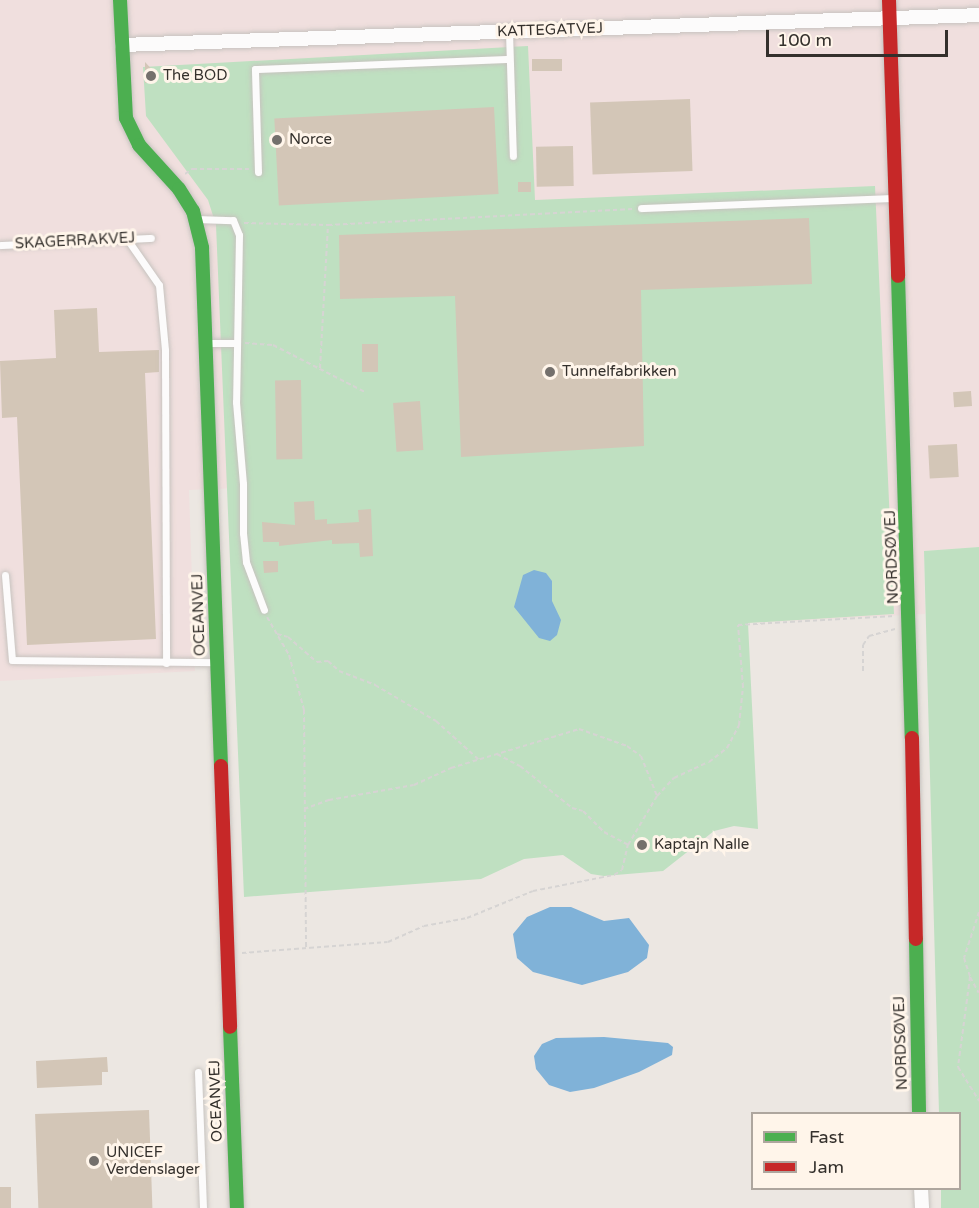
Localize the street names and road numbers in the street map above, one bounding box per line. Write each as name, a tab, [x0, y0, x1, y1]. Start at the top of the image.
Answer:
street label: KATTEGATVEJ	[497, 19, 603, 41]
street label: SKAGERRAKVEJ	[14, 229, 136, 253]
street label: NORDSØVEJ	[881, 510, 903, 604]
street label: OCEANVEJ	[189, 574, 209, 656]
street label: NORDSØVEJ	[890, 996, 912, 1090]
street label: OCEANVEJ	[206, 1060, 226, 1142]

